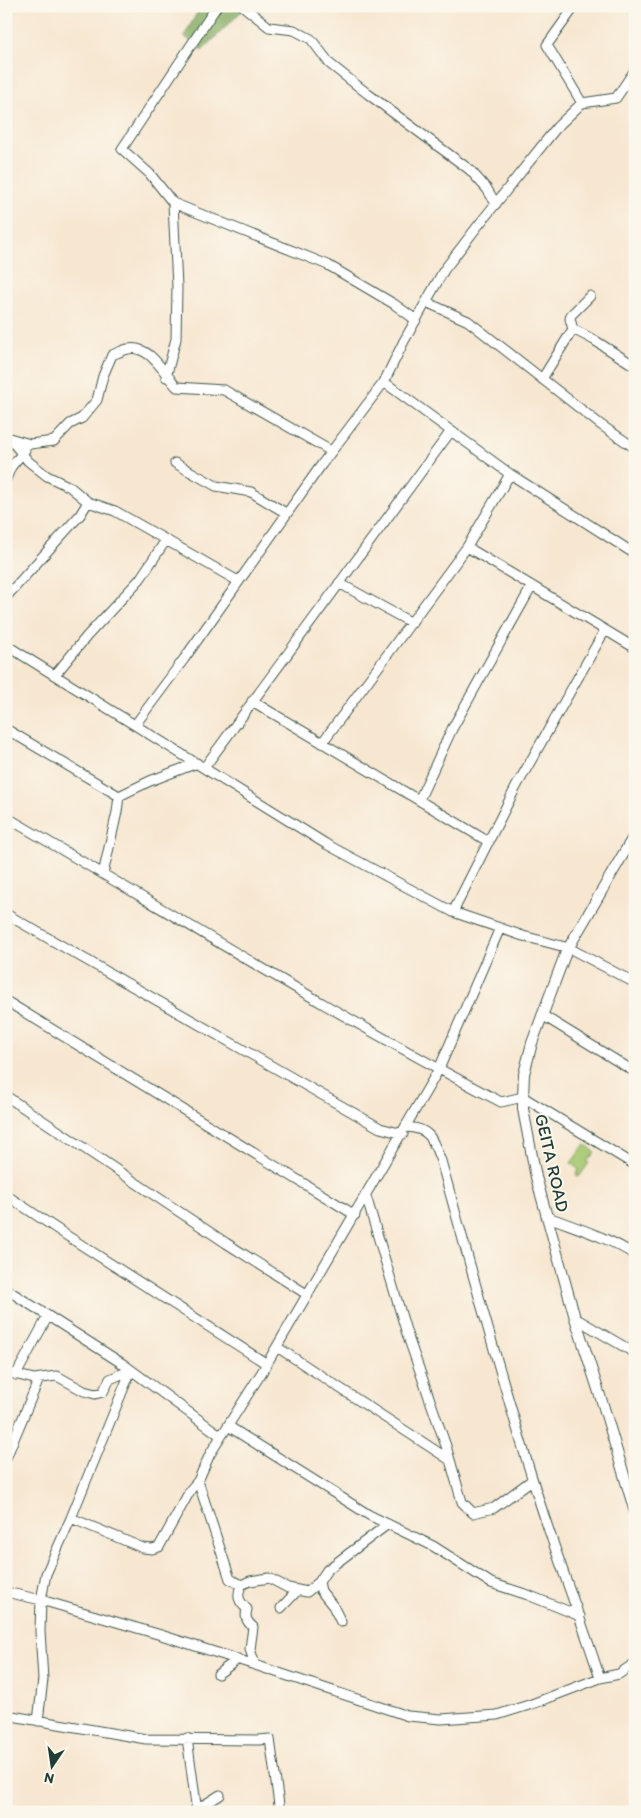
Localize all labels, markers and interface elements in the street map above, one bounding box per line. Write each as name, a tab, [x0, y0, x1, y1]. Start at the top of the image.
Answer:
street label: GEITA ROAD	[530, 1112, 574, 1214]
north arrow	[28, 1740, 78, 1790]
text: N	[43, 1769, 56, 1788]

